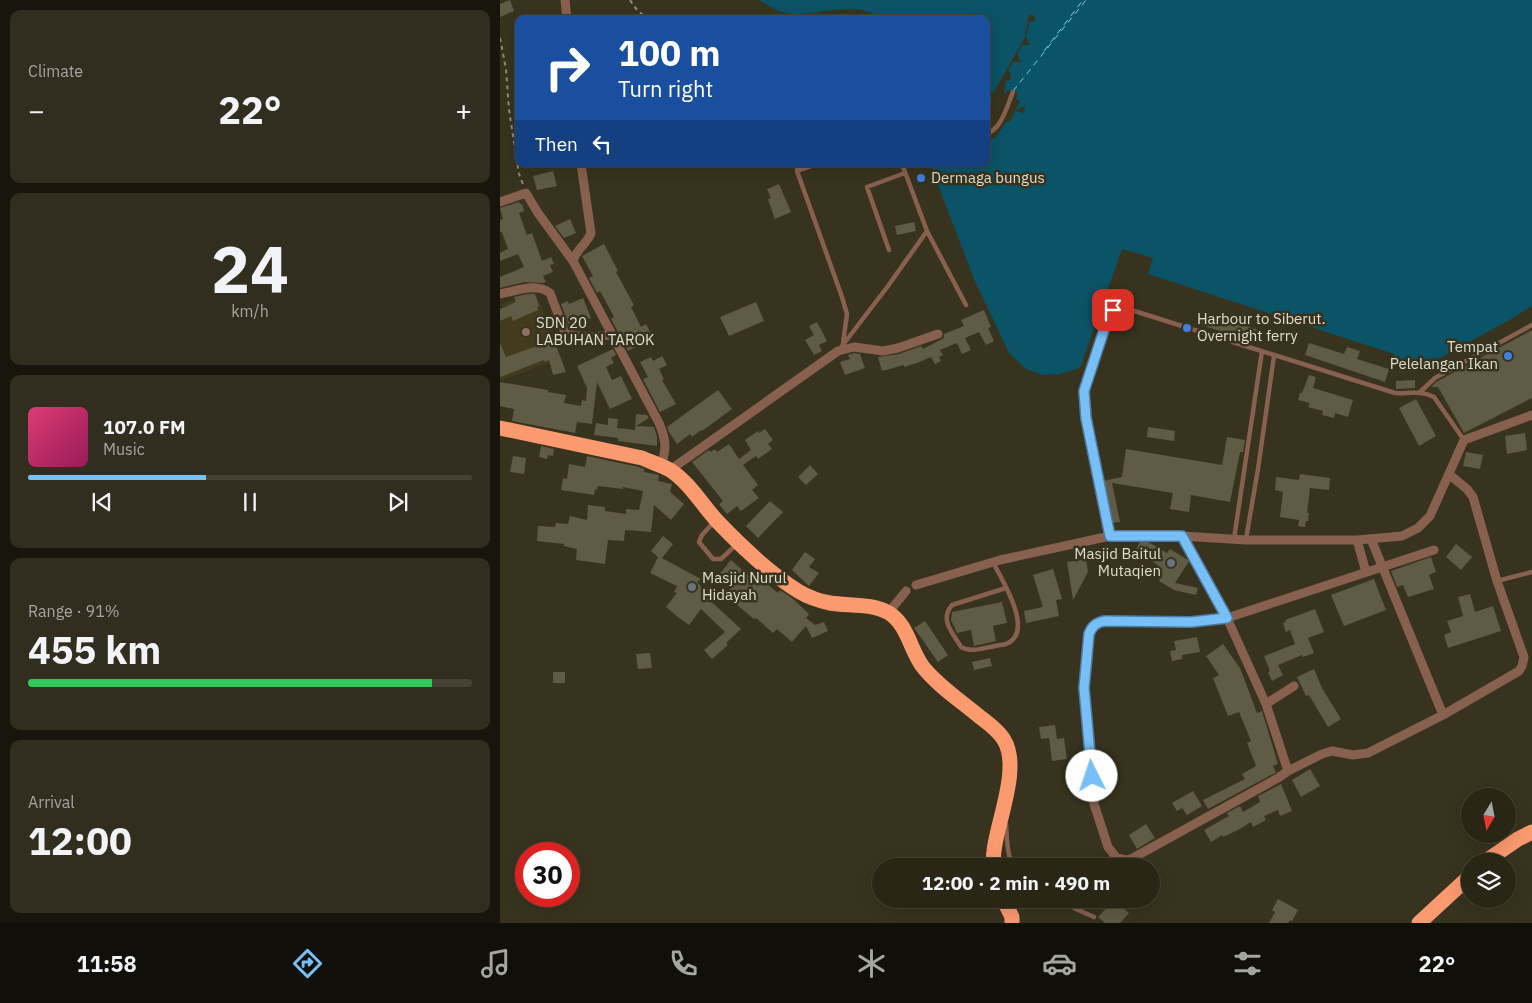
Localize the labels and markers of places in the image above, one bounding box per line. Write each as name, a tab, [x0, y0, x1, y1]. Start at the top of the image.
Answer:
place label: Dermaga bungus	[931, 168, 1045, 187]
marker: Dermaga bungus	[915, 172, 927, 184]
pin	[1092, 289, 1134, 331]
place label: Harbour to Siberut. Overnight ferry	[1197, 309, 1326, 345]
place label: SDN 20 LABUHAN TAROK	[536, 313, 655, 349]
marker: Harbour to Siberut. Overnight ferry	[1181, 322, 1193, 334]
marker: SDN 20 LABUHAN TAROK	[520, 326, 532, 338]
place label: Tempat Pelelangan Ikan	[1390, 337, 1498, 373]
marker: Tempat Pelelangan Ikan	[1502, 350, 1514, 362]
place label: Masjid Baitul Mutaqien	[1074, 544, 1161, 580]
marker: Masjid Baitul Mutaqien	[1165, 557, 1177, 569]
place label: Masjid Nurul Hidayah	[702, 568, 786, 604]
marker: Masjid Nurul Hidayah	[686, 581, 698, 593]

